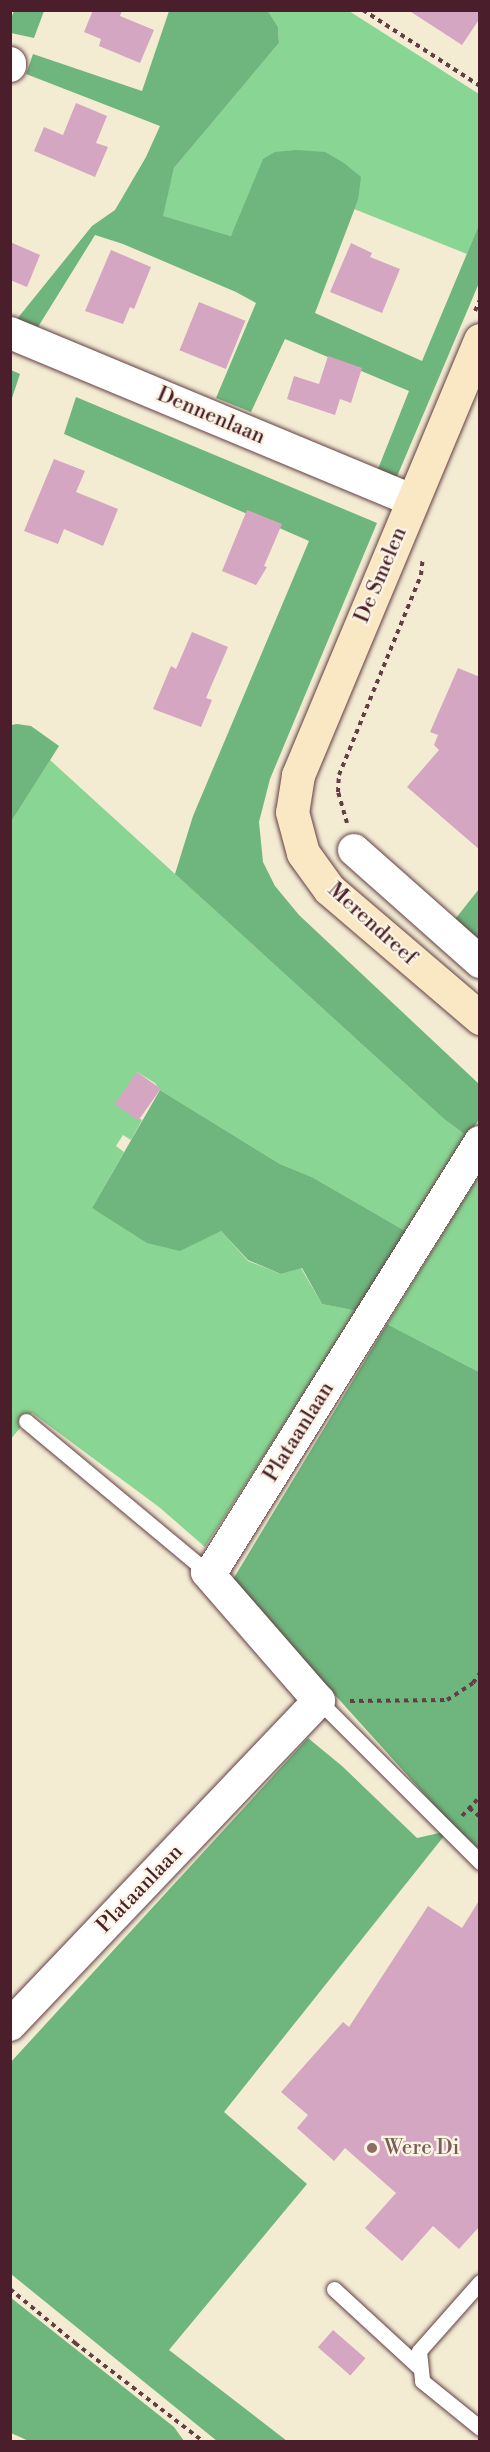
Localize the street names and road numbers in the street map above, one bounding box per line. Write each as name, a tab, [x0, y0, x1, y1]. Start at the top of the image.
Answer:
street label: Dennenlaan	[153, 382, 269, 450]
street label: De Smelen	[350, 523, 412, 627]
street label: Merendreef	[322, 878, 422, 970]
street label: Plataanlaan	[258, 1378, 340, 1486]
street label: Plataanlaan	[92, 1840, 188, 1938]

